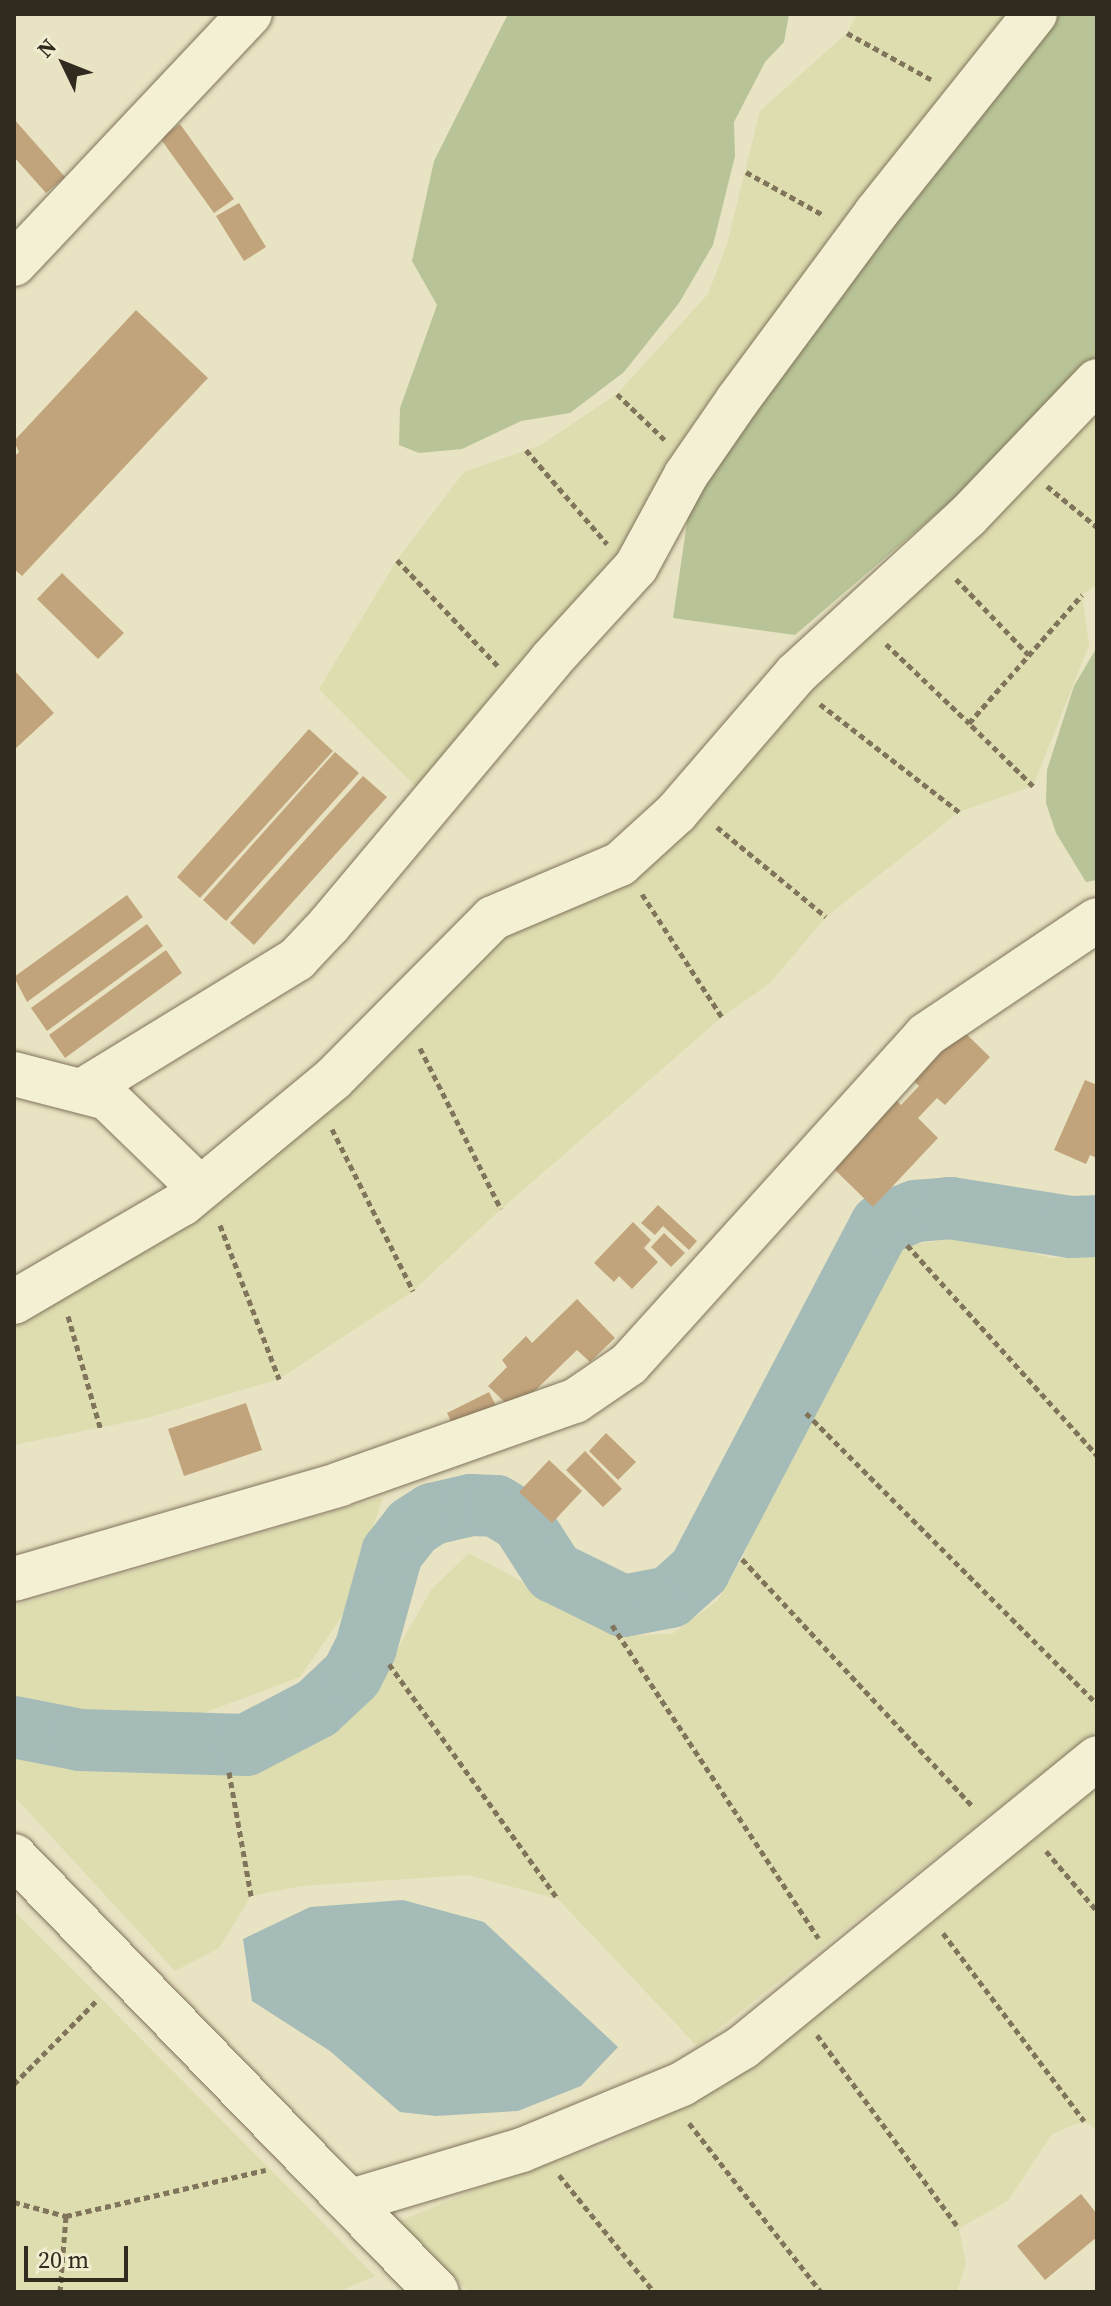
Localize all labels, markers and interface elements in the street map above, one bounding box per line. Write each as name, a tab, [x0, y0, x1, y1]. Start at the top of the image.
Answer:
north arrow	[24, 24, 104, 104]
text: N	[30, 32, 63, 64]
scale bar	[28, 2230, 132, 2280]
text: 20 m	[38, 2243, 89, 2276]

